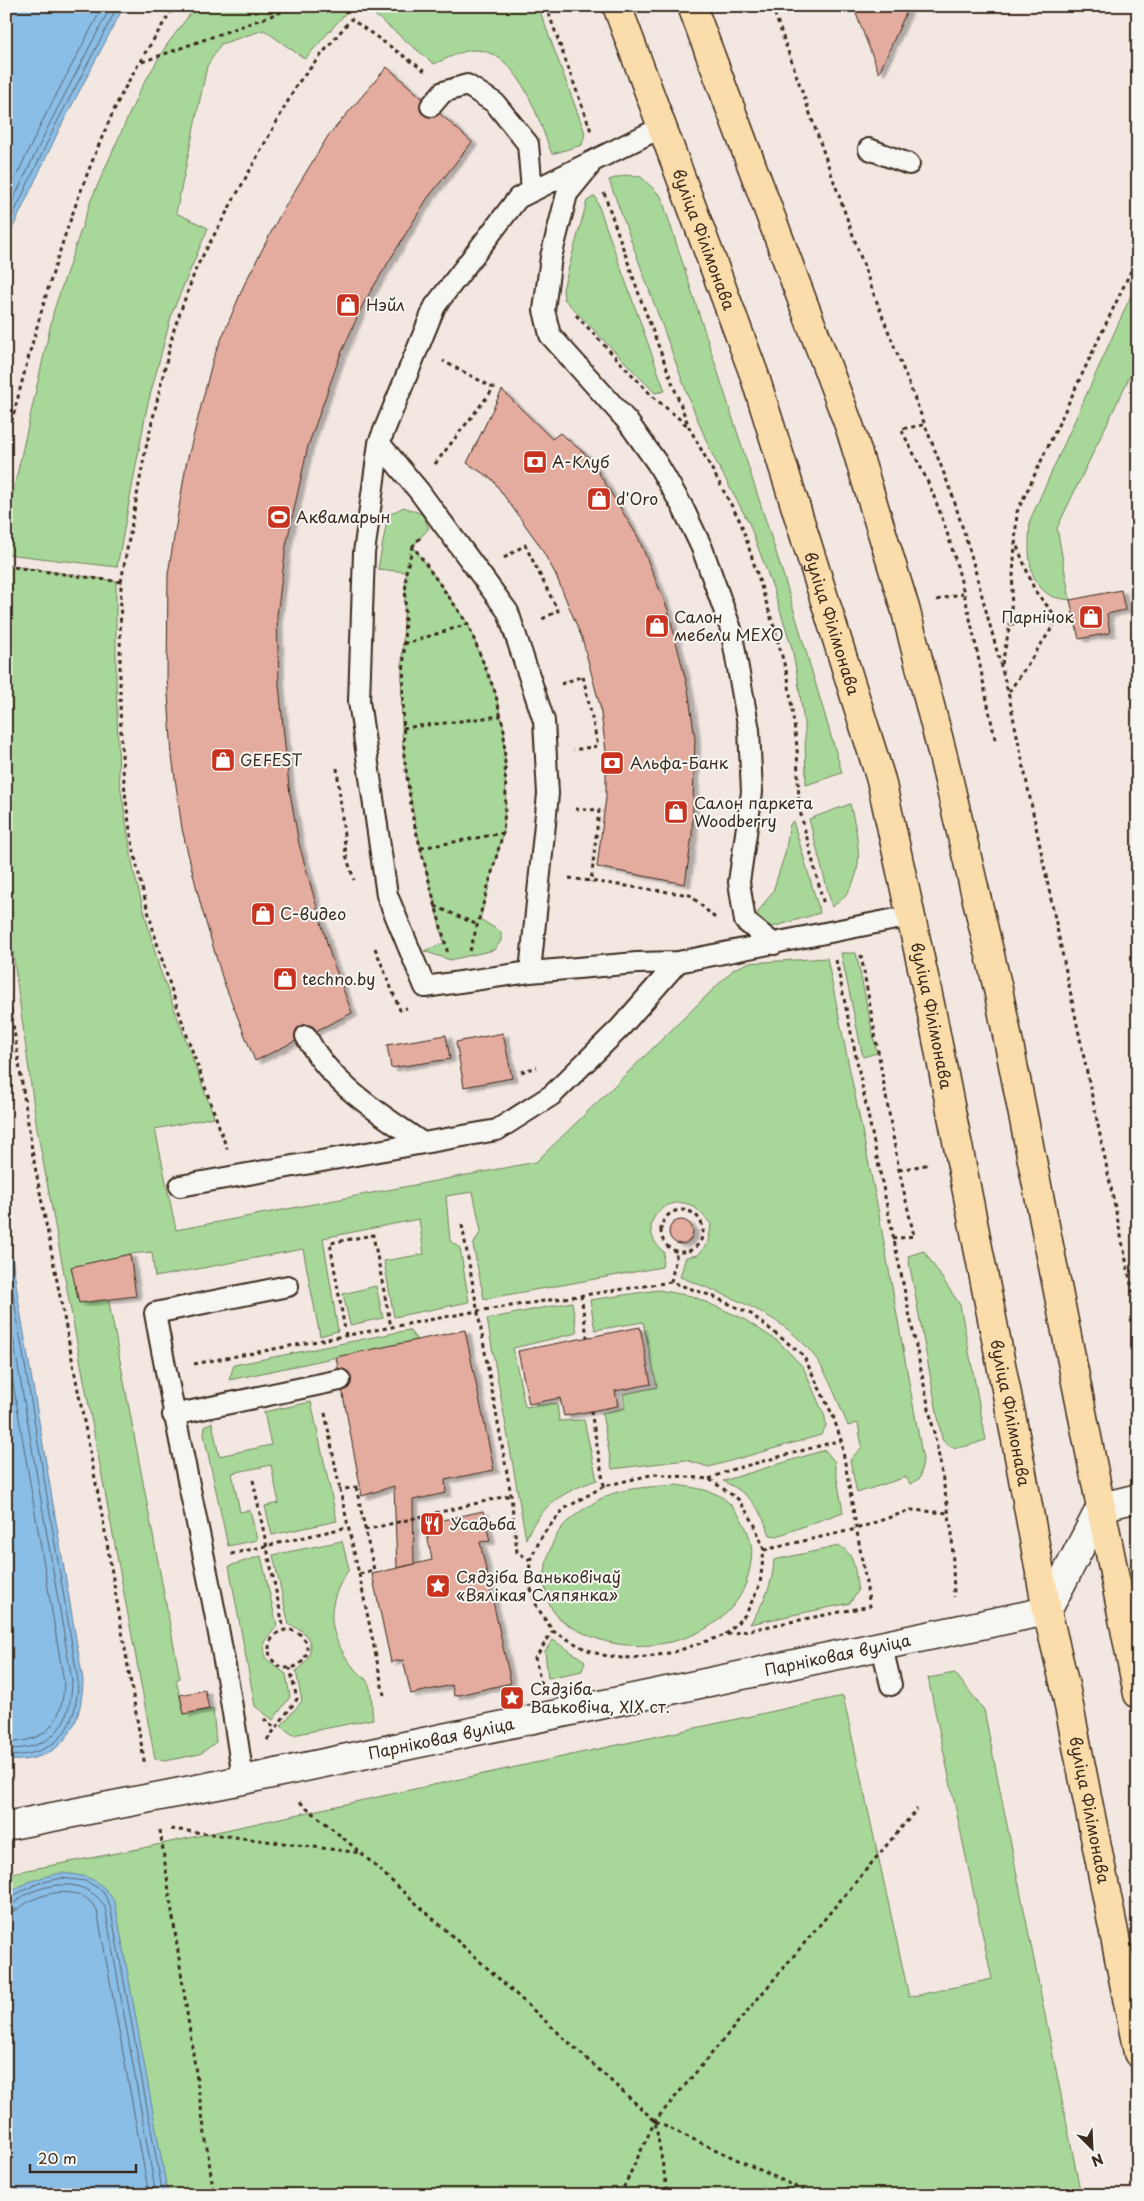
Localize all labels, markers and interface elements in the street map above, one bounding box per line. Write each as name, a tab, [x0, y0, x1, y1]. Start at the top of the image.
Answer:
street label: вуліца Філімонава	[668, 165, 742, 313]
shop icon: Нэйл	[335, 292, 361, 318]
place label: Нэйл	[366, 292, 405, 316]
bank icon: А-Клуб	[522, 449, 548, 475]
place label: А-Клуб	[552, 449, 610, 473]
shop icon: d'Oro	[586, 486, 612, 512]
place label: d'Oro	[616, 486, 658, 510]
sports icon: Аквамарын	[266, 504, 292, 530]
place label: Аквамарын	[296, 504, 390, 528]
street label: вуліца Філімонава	[799, 548, 867, 698]
place label: Салон мебели MEXO	[674, 604, 784, 646]
place label: Парнічoк	[1002, 604, 1074, 628]
shop icon: Парнічoк	[1078, 604, 1104, 630]
shop icon: Салон мебели MEXO	[644, 613, 670, 639]
shop icon: GEFEST	[210, 747, 236, 773]
place label: GEFEST	[240, 747, 302, 771]
bank icon: Альфа-Банк	[599, 750, 625, 776]
place label: Альфа-Банк	[630, 750, 729, 774]
place label: Салон паркета Woodberry	[694, 790, 813, 832]
shop icon: Салон паркета Woodberry	[663, 799, 689, 825]
shop icon: С-видео	[250, 901, 276, 927]
place label: С-видео	[280, 901, 346, 925]
street label: вуліца Філімонава	[906, 940, 959, 1091]
shop icon: techno.by	[272, 966, 298, 992]
place label: techno.by	[302, 966, 376, 990]
street label: вуліца Філімонава	[985, 1337, 1037, 1488]
restaurant icon: Усадьба	[419, 1511, 445, 1537]
place label: Усадьба	[450, 1511, 516, 1535]
place label: Сядзіба Ваньковічаў «Вялікая Сляпянка»	[456, 1564, 621, 1606]
place icon: Сядзіба Ваньковічаў «Вялікая Сляпянка»	[425, 1573, 451, 1599]
street label: Парніковая вуліца	[762, 1627, 913, 1681]
place label: Сядзіба Ваьковіча, XIX ст.	[530, 1676, 670, 1718]
place icon: Сядзіба Ваьковіча, XIX ст.	[499, 1685, 525, 1711]
street label: Парніковая вуліца	[366, 1710, 516, 1764]
street label: вуліца Філімонава	[1064, 1734, 1117, 1885]
north arrow	[1066, 2124, 1116, 2174]
scale bar	[30, 2141, 136, 2173]
text: 20 m	[38, 2146, 77, 2169]
text: N	[1088, 2148, 1107, 2172]

